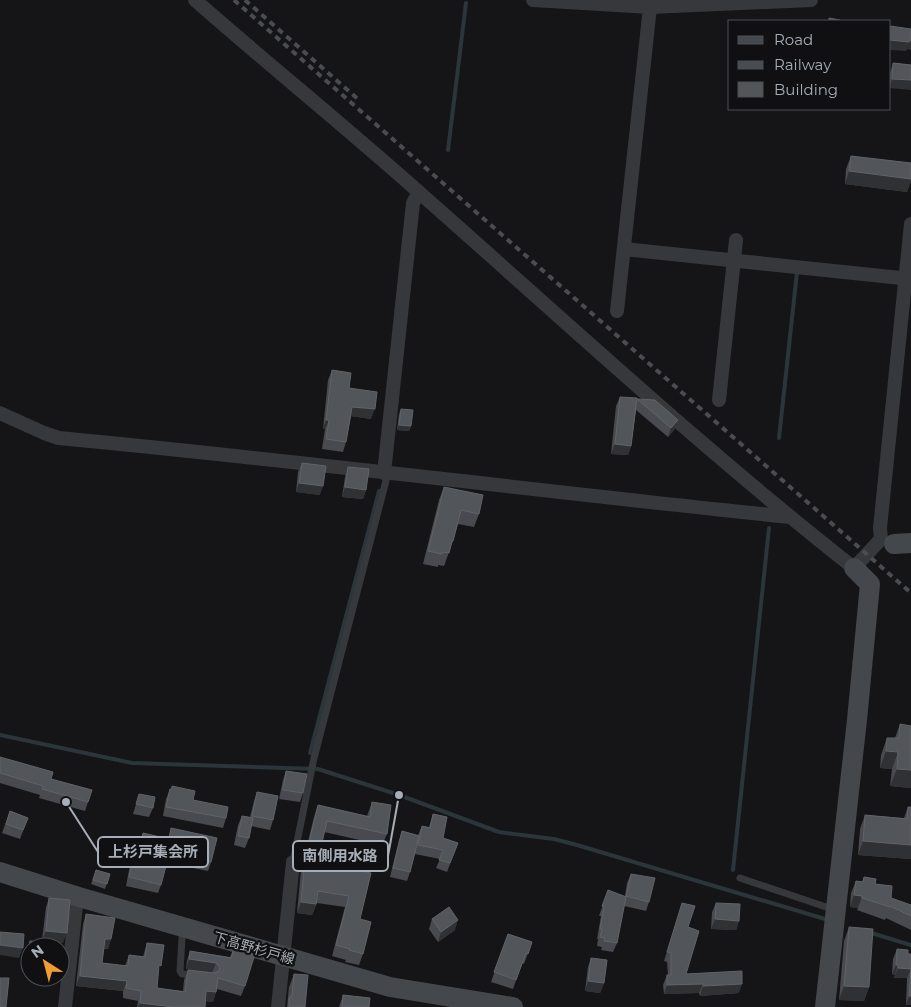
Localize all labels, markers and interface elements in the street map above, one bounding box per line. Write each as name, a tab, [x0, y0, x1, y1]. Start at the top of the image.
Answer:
legend	[728, 20, 891, 110]
text: Road	[774, 30, 813, 49]
text: Railway	[774, 55, 832, 74]
text: Building	[774, 80, 838, 99]
callout: 上杉戸集会所	[98, 837, 208, 867]
callout: 南側用水路	[293, 841, 388, 871]
text: 上杉戸集会所	[108, 842, 198, 861]
text: 南側用水路	[302, 846, 378, 865]
street label: 下高野杉戸線	[211, 928, 297, 968]
north arrow	[20, 937, 70, 987]
text: N	[27, 941, 47, 962]

